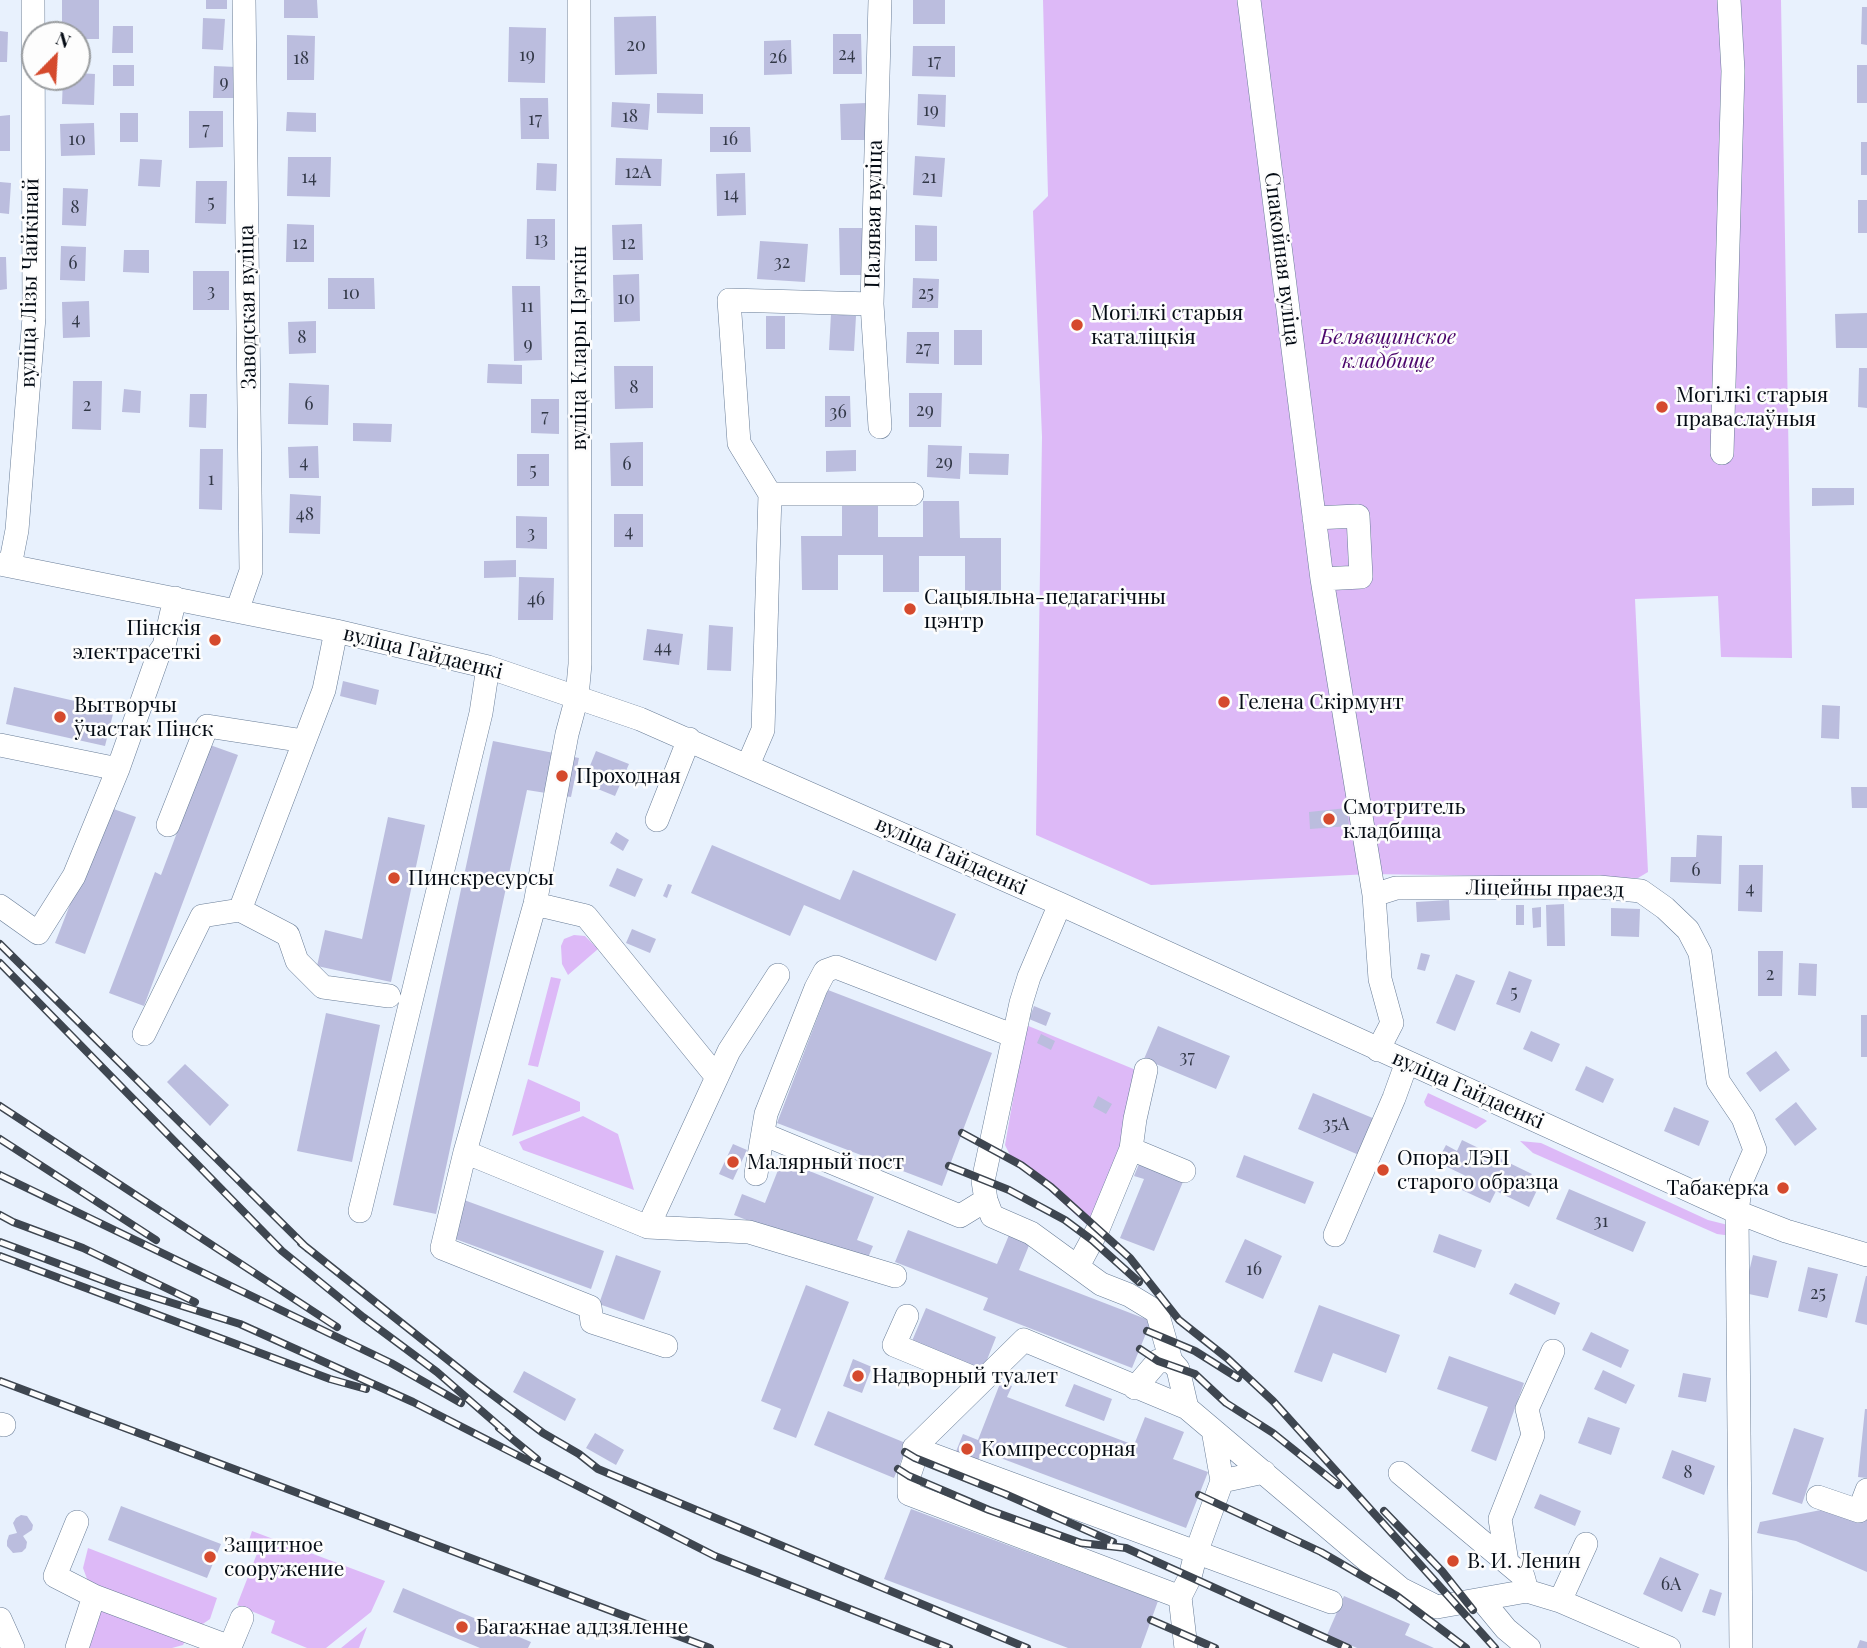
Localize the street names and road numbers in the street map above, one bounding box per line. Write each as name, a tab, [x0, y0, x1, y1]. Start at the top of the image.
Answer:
street label: Палявая вуліца	[860, 139, 888, 289]
street label: Спакойная вуліца	[1259, 171, 1305, 347]
street label: вуліца Лізы Чайкінай	[16, 178, 44, 388]
street label: Заводская вуліца	[234, 224, 262, 390]
street label: вуліца Клары Цэткін	[566, 245, 592, 451]
street label: вуліца Гайдаенкі	[341, 621, 505, 685]
street label: вуліца Гайдаенкі	[871, 811, 1031, 901]
street label: Ліцейны праезд	[1466, 875, 1624, 903]
street label: вуліца Гайдаенкі	[1388, 1045, 1548, 1135]

